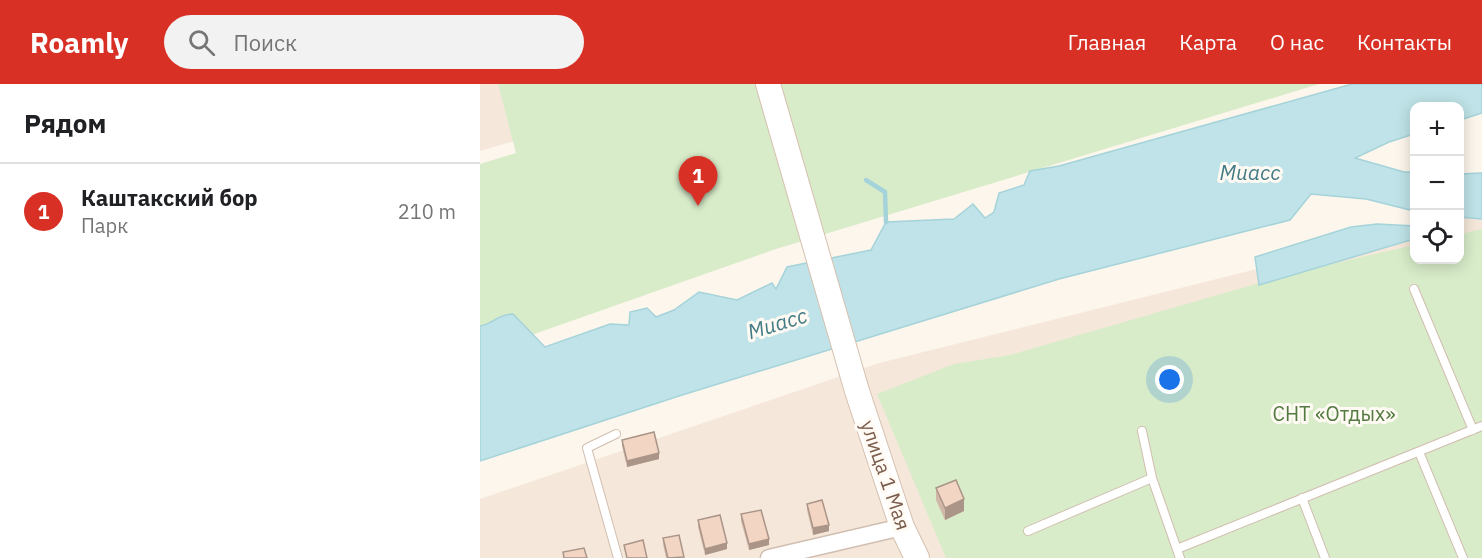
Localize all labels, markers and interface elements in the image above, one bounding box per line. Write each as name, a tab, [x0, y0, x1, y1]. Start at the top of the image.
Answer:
search box	[164, 15, 584, 69]
text: Roamly	[30, 24, 128, 61]
icon: search	[185, 26, 218, 59]
text: Поиск	[233, 28, 297, 57]
text: Главная	[1068, 28, 1146, 56]
text: Карта	[1179, 28, 1237, 56]
text: О нас	[1270, 28, 1324, 56]
text: Контакты	[1357, 28, 1452, 56]
map controls	[1410, 102, 1464, 264]
button: +	[1410, 102, 1464, 156]
text: Рядом	[24, 106, 106, 140]
pin: 1	[678, 156, 718, 206]
button: −	[1410, 156, 1464, 210]
water label: Миасс	[1220, 158, 1280, 186]
text: Каштакский бор	[81, 183, 258, 212]
text: 1	[38, 198, 50, 225]
text: 210 m	[398, 198, 456, 225]
button: locate	[1410, 210, 1464, 264]
text: Парк	[81, 212, 128, 239]
water label: Миасс	[744, 301, 810, 345]
your location	[1155, 365, 1184, 394]
park label: СНТ «Отдых»	[1273, 400, 1395, 427]
street label: улица 1 Мая	[855, 416, 917, 534]

